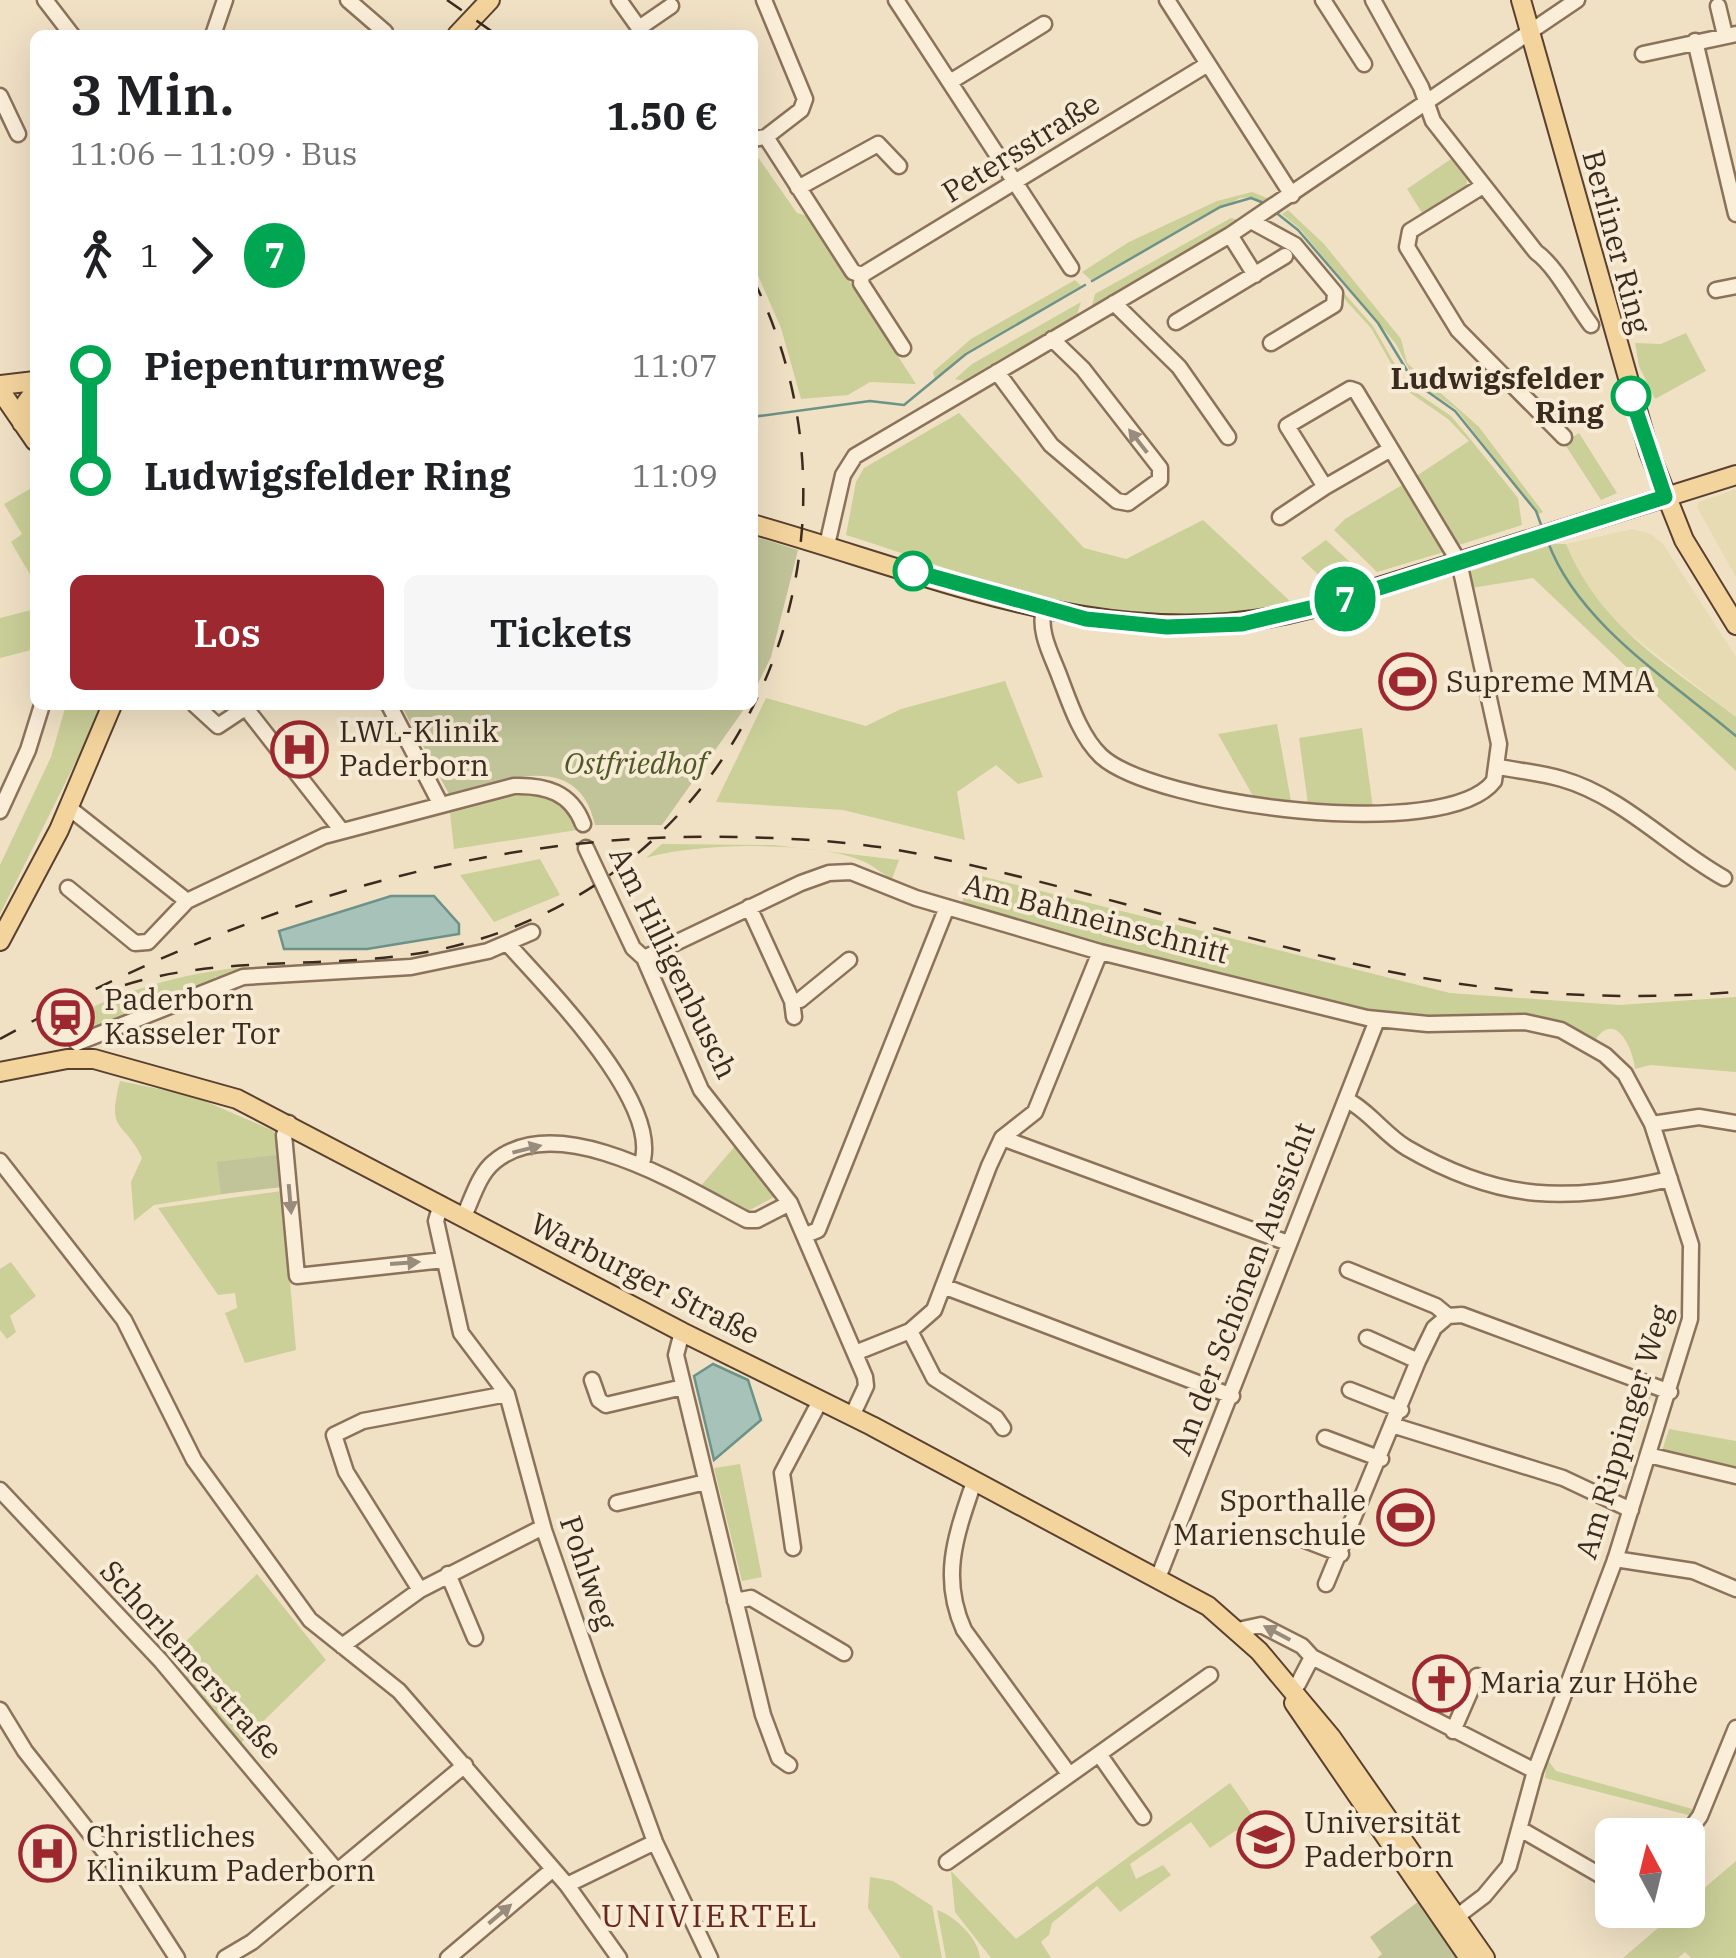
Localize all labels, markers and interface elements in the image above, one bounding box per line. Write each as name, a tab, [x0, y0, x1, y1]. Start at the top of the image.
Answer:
text: 3 Min.	[70, 59, 235, 130]
street label: Petersstraße	[934, 83, 1106, 211]
text: 1.50 €	[606, 91, 718, 140]
text: 11:06 – 11:09 · Bus	[70, 132, 357, 174]
street label: Berliner Ring	[1574, 146, 1661, 338]
icon: walk	[70, 228, 125, 283]
icon: forward	[174, 228, 229, 283]
text: 7	[264, 232, 285, 278]
text: 1	[140, 234, 159, 276]
text: Piepenturmweg	[144, 341, 445, 390]
text: 11:07	[632, 344, 718, 386]
place label: Ludwigsfelder Ring	[1391, 358, 1605, 431]
marker: Ludwigsfelder Ring	[1612, 377, 1650, 415]
one-way arrow	[1129, 428, 1149, 454]
text: Ludwigsfelder Ring	[144, 451, 511, 500]
text: 11:09	[632, 454, 718, 496]
unlabelled marker	[894, 552, 932, 590]
line badge: 7	[1312, 566, 1378, 632]
button: Los	[70, 575, 384, 690]
button: Tickets	[404, 575, 718, 690]
text: 7	[1334, 576, 1356, 622]
sports icon: Supreme MMA	[1377, 652, 1437, 712]
place label: Supreme MMA	[1446, 661, 1655, 700]
place label: LWL-Klinik Paderborn	[339, 711, 499, 784]
hospital icon: LWL-Klinik Paderborn	[270, 719, 330, 779]
park label: Ostfriedhof	[564, 743, 712, 782]
street label: Am Hilligenbusch	[601, 840, 747, 1085]
street label: Am Bahneinschnitt	[959, 863, 1234, 972]
place label: Paderborn Kasseler Tor	[104, 979, 280, 1052]
station icon: Paderborn Kasseler Tor	[35, 987, 95, 1047]
street label: An der Schönen Aussicht	[1160, 1117, 1323, 1460]
one-way arrow	[512, 1141, 543, 1157]
one-way arrow	[282, 1184, 298, 1216]
street label: Warburger Straße	[524, 1203, 767, 1352]
one-way arrow	[390, 1255, 422, 1271]
street label: Am Rippinger Weg	[1565, 1300, 1680, 1563]
place label: Sporthalle Marienschule	[1173, 1480, 1366, 1553]
sports icon: Sporthalle Marienschule	[1375, 1488, 1435, 1548]
street label: Pohlweg	[552, 1510, 627, 1635]
street label: Schorlemerstraße	[92, 1551, 292, 1767]
one-way arrow	[1263, 1625, 1292, 1642]
church icon: Maria zur Höhe	[1411, 1653, 1471, 1713]
place label: Maria zur Höhe	[1480, 1662, 1698, 1701]
place label: Universität Paderborn	[1304, 1802, 1461, 1875]
school or university icon: Universität Paderborn	[1235, 1810, 1295, 1870]
place label: Christliches Klinikum Paderborn	[86, 1816, 376, 1889]
north arrow	[1595, 1818, 1705, 1928]
map controls	[1595, 1818, 1705, 1928]
hospital icon: Christliches Klinikum Paderborn	[17, 1824, 77, 1884]
district label: UNIVIERTEL	[601, 1894, 819, 1936]
one-way arrow	[487, 1903, 512, 1925]

